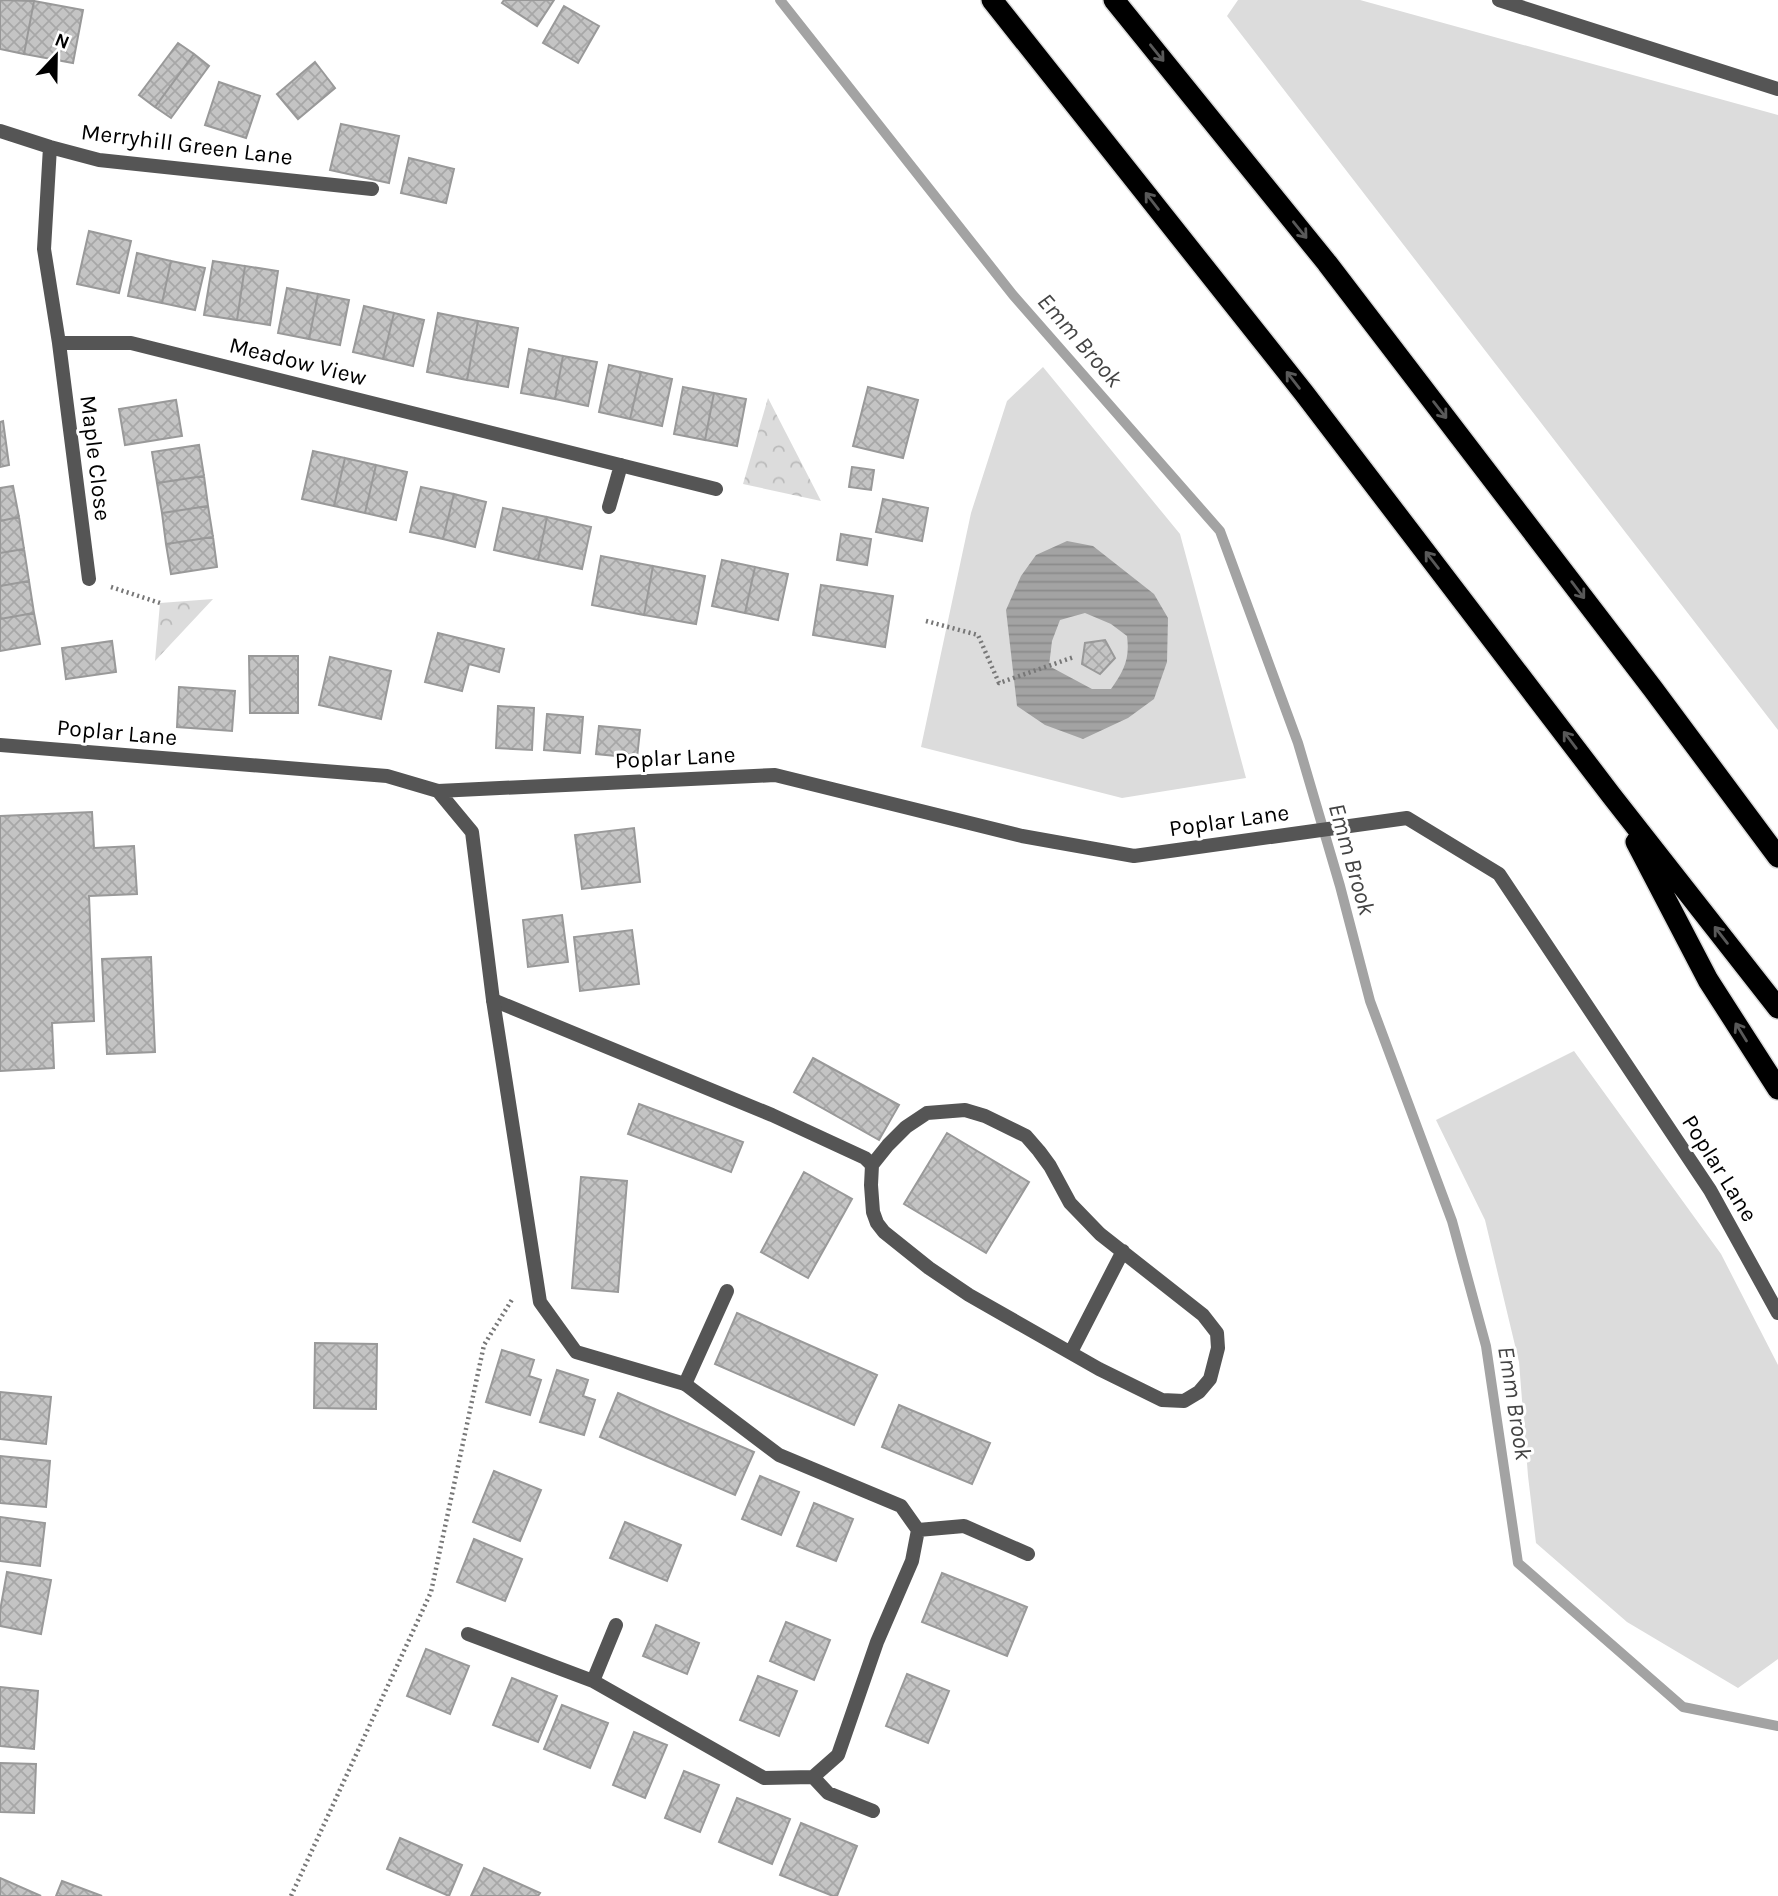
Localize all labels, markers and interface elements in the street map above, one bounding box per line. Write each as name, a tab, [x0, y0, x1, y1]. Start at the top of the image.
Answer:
north arrow	[21, 21, 91, 91]
text: N	[52, 28, 72, 54]
one-way arrow	[1149, 44, 1164, 62]
street label: Merryhill Green Lane	[80, 118, 294, 171]
one-way arrow	[1145, 192, 1160, 211]
one-way arrow	[1292, 220, 1307, 239]
water label: Emm Brook	[1032, 287, 1129, 393]
street label: Meadow View	[226, 331, 370, 392]
one-way arrow	[1286, 371, 1301, 389]
street label: Maple Close	[74, 394, 117, 522]
one-way arrow	[1432, 400, 1447, 418]
one-way arrow	[1425, 551, 1440, 569]
one-way arrow	[1571, 580, 1586, 599]
street label: Poplar Lane	[56, 714, 178, 751]
one-way arrow	[1563, 732, 1578, 750]
street label: Poplar Lane	[614, 741, 736, 774]
street label: Poplar Lane	[1167, 799, 1291, 842]
water label: Emm Brook	[1323, 800, 1382, 919]
one-way arrow	[1713, 926, 1728, 944]
one-way arrow	[1734, 1022, 1748, 1042]
street label: Poplar Lane	[1676, 1110, 1763, 1227]
water label: Emm Brook	[1492, 1344, 1538, 1463]

